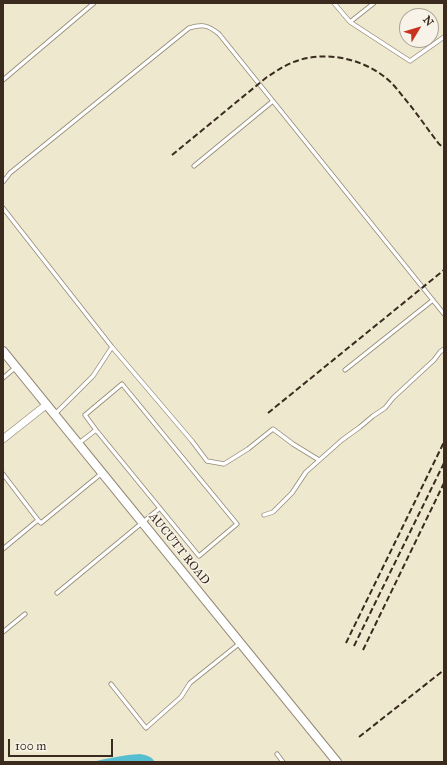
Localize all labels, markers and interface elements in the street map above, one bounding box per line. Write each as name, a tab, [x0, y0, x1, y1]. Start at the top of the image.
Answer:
north arrow	[399, 8, 439, 48]
text: N	[420, 13, 436, 29]
street label: AUCUTT ROAD	[146, 510, 212, 588]
scale bar	[10, 731, 115, 757]
text: 100 m	[15, 739, 46, 753]

